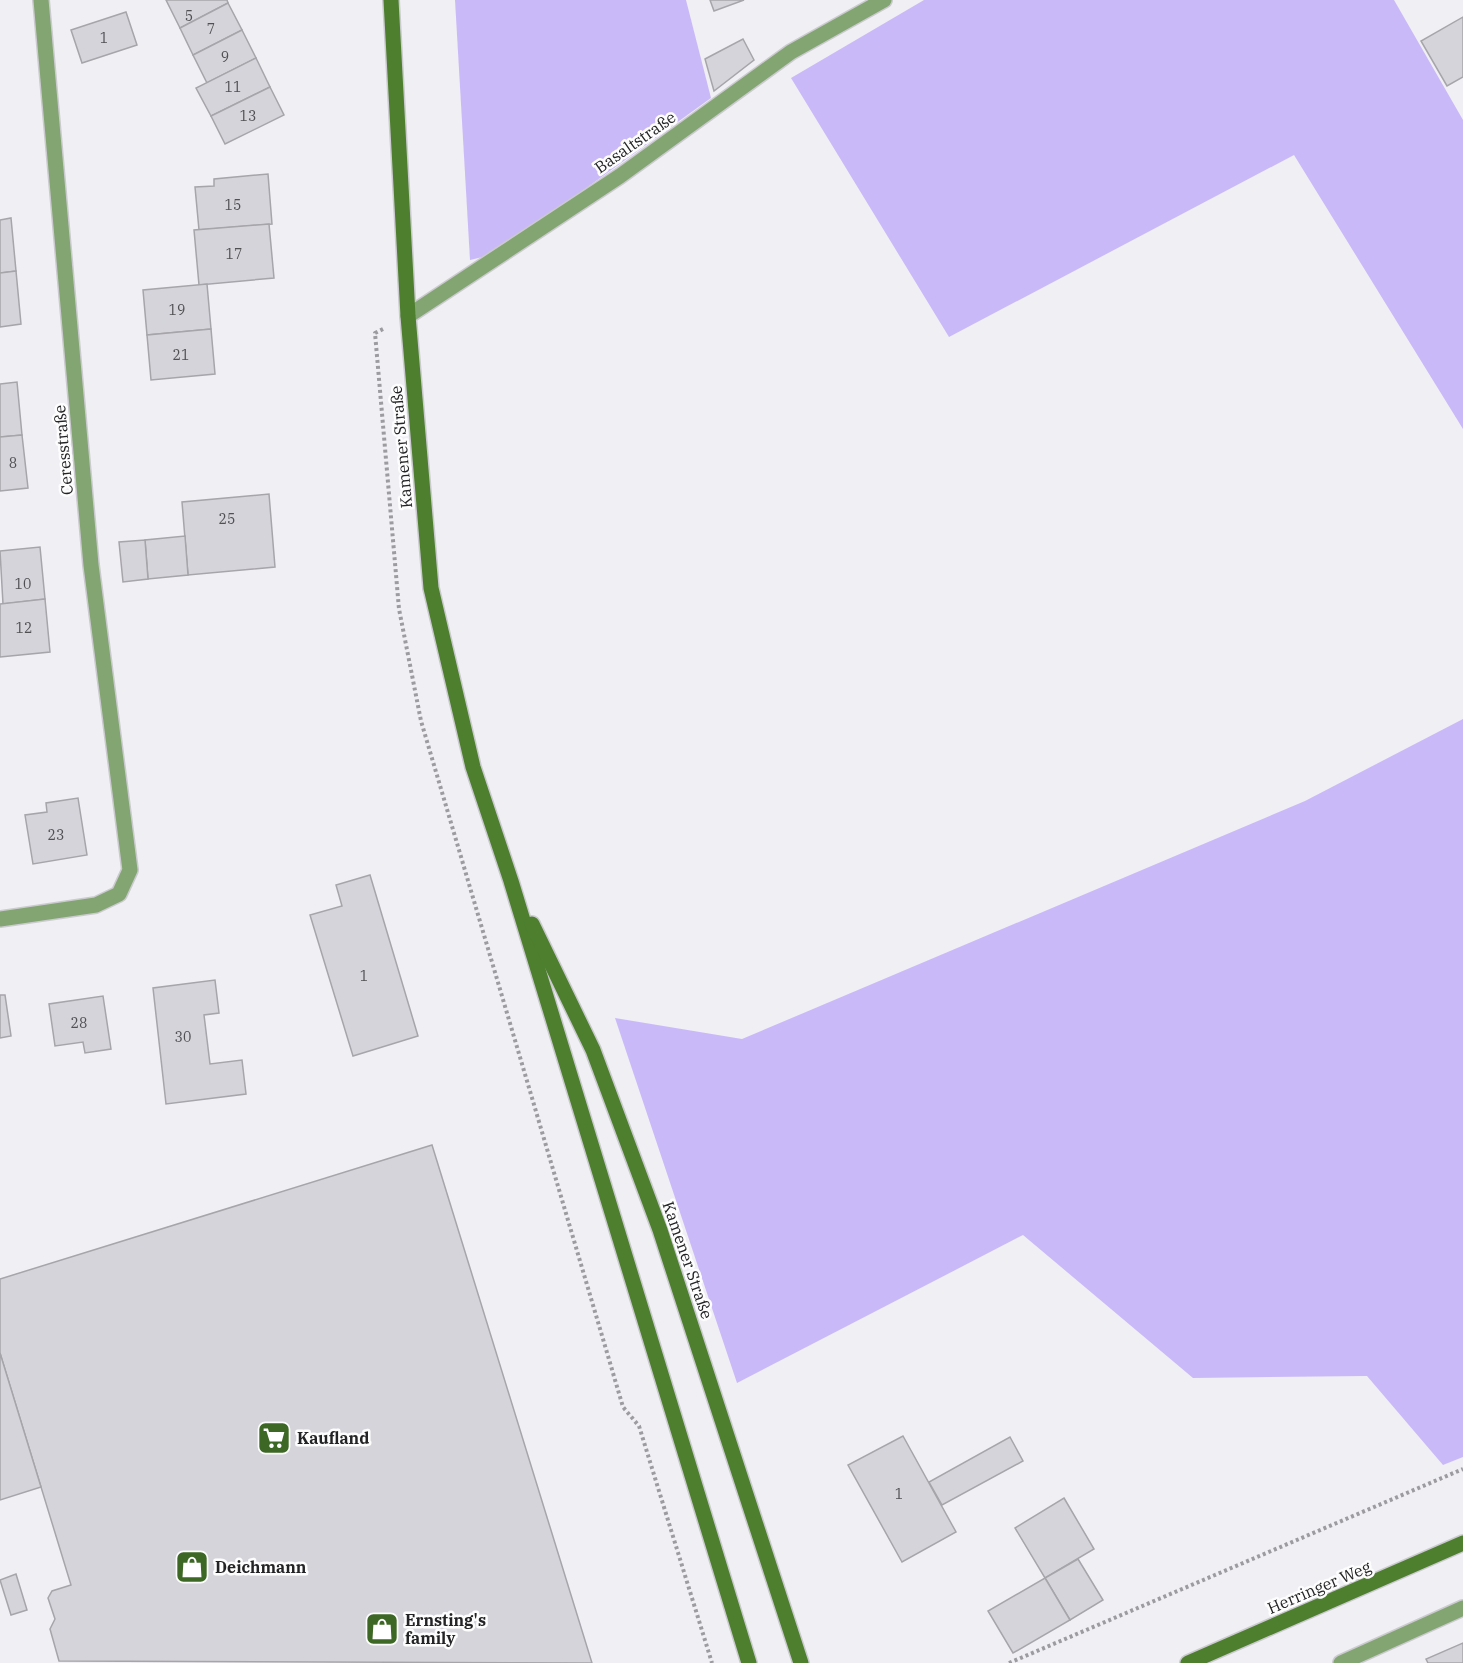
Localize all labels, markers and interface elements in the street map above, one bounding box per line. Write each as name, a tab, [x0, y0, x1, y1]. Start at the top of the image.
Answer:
house number: 5	[185, 7, 193, 25]
house number: 7	[207, 20, 215, 38]
house number: 1	[100, 29, 108, 47]
house number: 9	[221, 48, 229, 66]
house number: 11	[225, 78, 241, 96]
house number: 13	[240, 107, 256, 125]
street label: Basaltstraße	[591, 107, 679, 177]
house number: 15	[225, 196, 241, 214]
house number: 17	[226, 245, 242, 263]
house number: 19	[169, 301, 185, 319]
house number: 21	[173, 346, 189, 364]
street label: Kamener Straße	[386, 385, 416, 509]
street label: Ceresstraße	[49, 404, 77, 496]
house number: 8	[9, 454, 17, 472]
house number: 25	[219, 510, 235, 528]
house number: 10	[15, 575, 31, 593]
house number: 12	[16, 619, 32, 637]
house number: 23	[48, 826, 64, 844]
house number: 1	[360, 967, 368, 985]
house number: 28	[71, 1014, 87, 1032]
house number: 30	[175, 1028, 191, 1046]
street label: Kamener Straße	[659, 1199, 717, 1321]
supermarket icon: Kaufland	[256, 1420, 292, 1456]
place label: Kaufland	[297, 1428, 369, 1448]
house number: 1	[895, 1485, 903, 1503]
shop icon: Deichmann	[174, 1549, 210, 1585]
street label: Herringer Weg	[1264, 1556, 1374, 1618]
place label: Deichmann	[215, 1557, 307, 1577]
place label: Ernsting's family	[405, 1610, 486, 1648]
shop icon: Ernsting's family	[364, 1611, 400, 1647]

